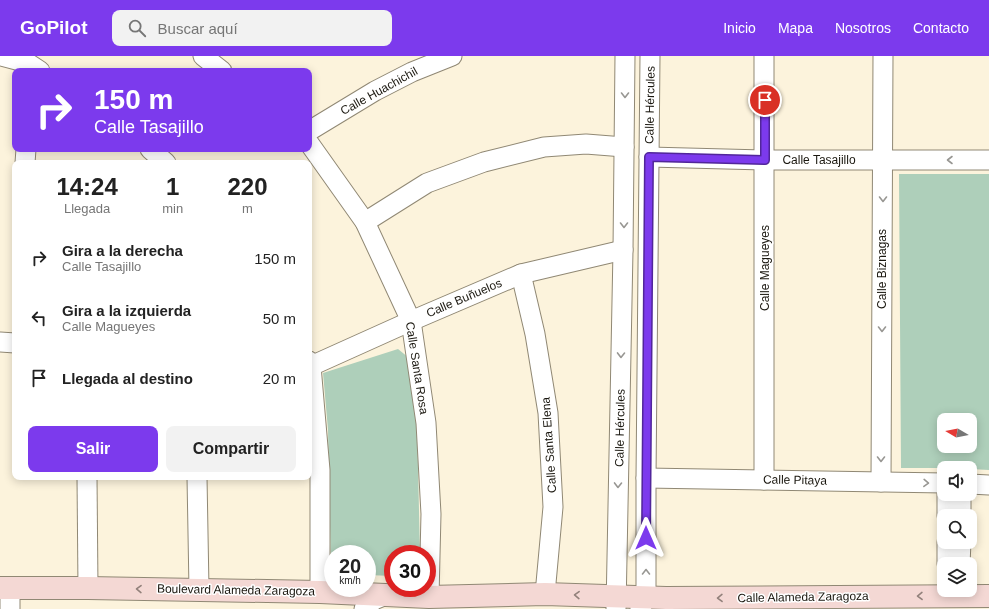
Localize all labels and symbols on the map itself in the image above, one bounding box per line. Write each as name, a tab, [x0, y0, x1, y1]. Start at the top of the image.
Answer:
street label: Calle Huachichil	[338, 64, 420, 118]
street label: Calle Hércules	[642, 66, 658, 144]
pin	[748, 83, 782, 117]
one-way arrow	[621, 92, 629, 98]
street label: Calle Tasajillo	[782, 153, 856, 167]
one-way arrow	[947, 156, 953, 164]
one-way arrow	[879, 196, 887, 202]
one-way arrow	[620, 222, 628, 228]
street label: Calle Magueyes	[758, 225, 772, 311]
street label: Calle Biznagas	[875, 229, 889, 309]
street label: Calle Buñuelos	[424, 276, 504, 320]
street label: Calle Santa Rosa	[403, 321, 431, 416]
one-way arrow	[878, 326, 886, 332]
one-way arrow	[617, 352, 625, 358]
street label: Calle Hércules	[612, 389, 628, 467]
street label: Calle Santa Elena	[539, 396, 559, 493]
north arrow	[937, 413, 977, 453]
one-way arrow	[877, 456, 885, 462]
street label: Calle Pitaya	[763, 472, 827, 488]
one-way arrow	[923, 479, 929, 487]
one-way arrow	[614, 482, 623, 488]
position arrow	[625, 517, 667, 559]
speed limit sign: 30	[384, 545, 436, 597]
one-way arrow	[642, 569, 650, 575]
street label: Boulevard Alameda Zaragoza	[157, 582, 315, 598]
one-way arrow	[136, 584, 142, 593]
street label: Calle Alameda Zaragoza	[737, 589, 869, 605]
one-way arrow	[574, 591, 580, 600]
one-way arrow	[917, 592, 923, 600]
one-way arrow	[717, 594, 723, 602]

